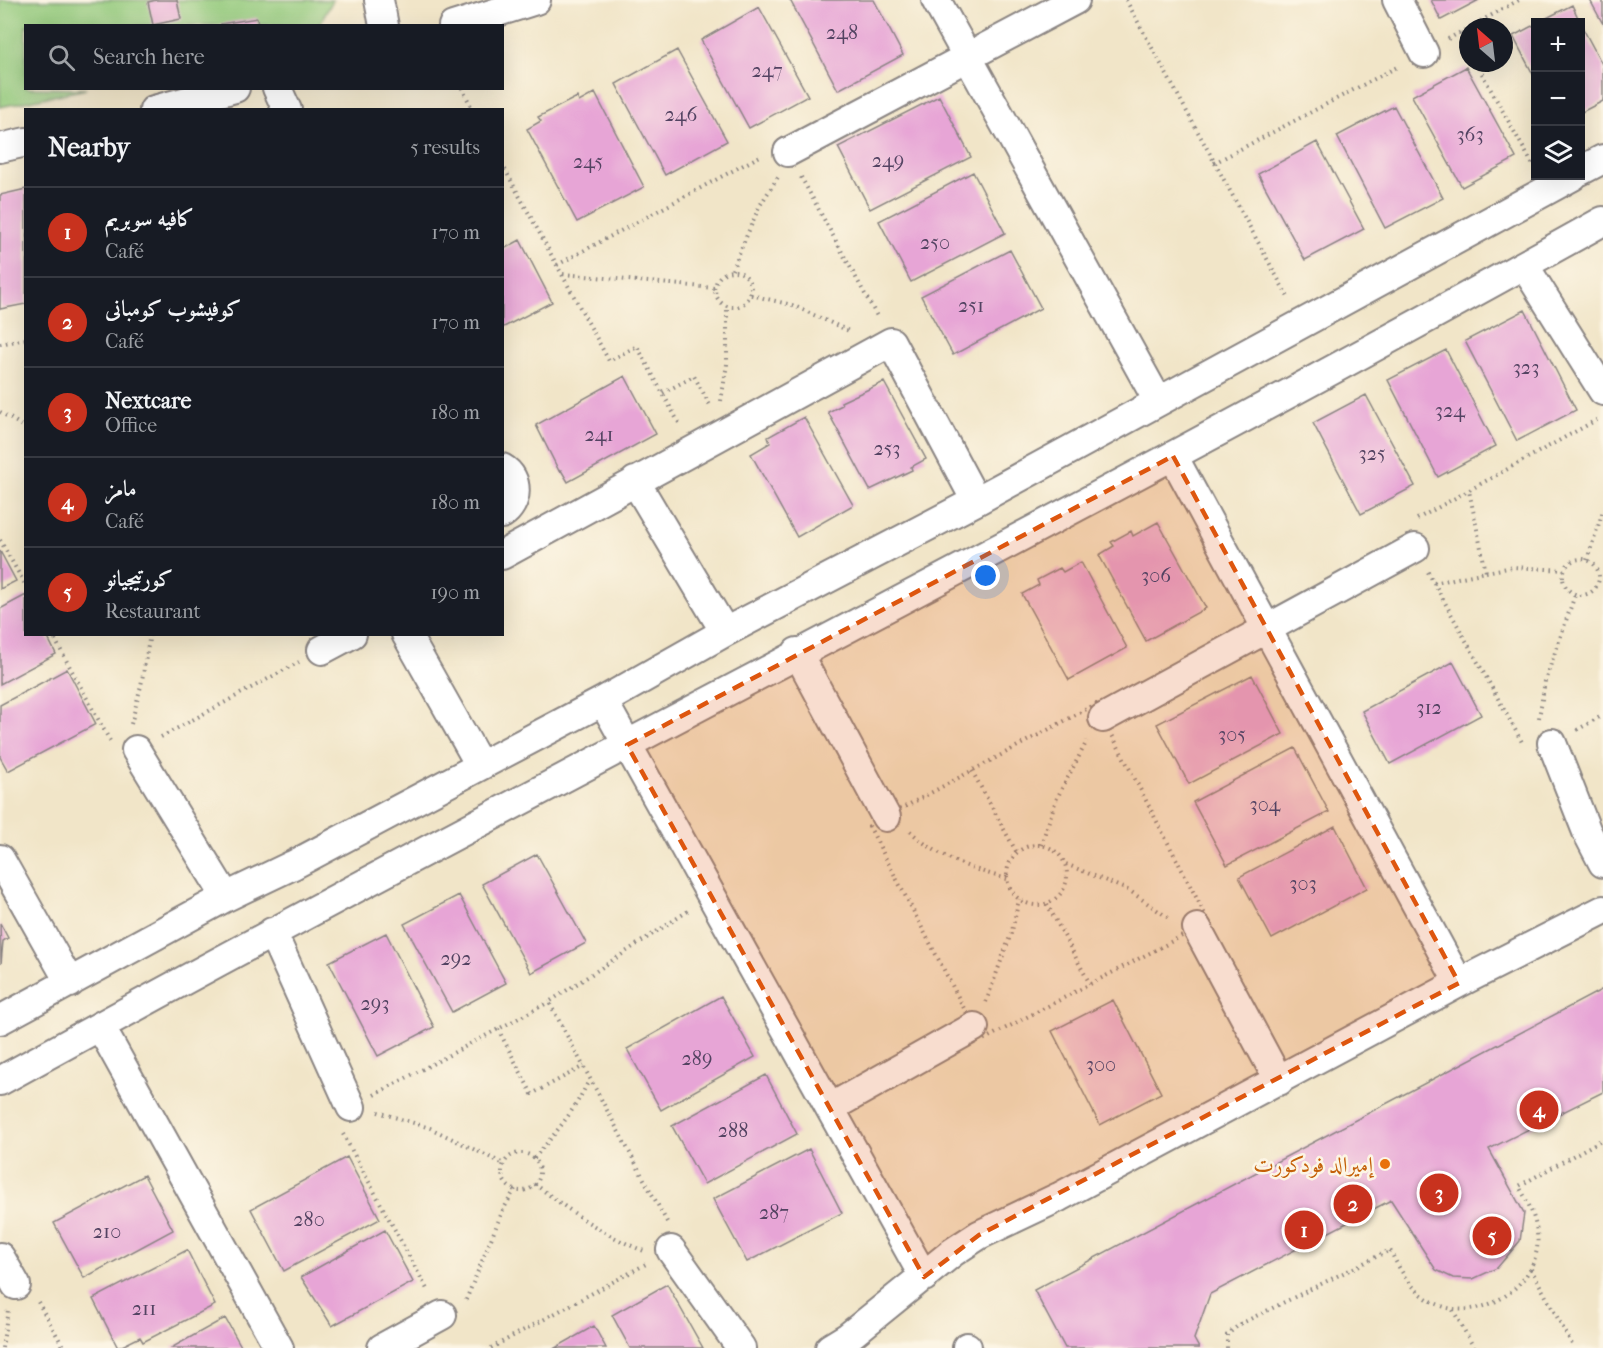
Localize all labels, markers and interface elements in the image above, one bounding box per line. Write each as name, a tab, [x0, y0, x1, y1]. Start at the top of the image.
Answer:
north arrow	[1459, 18, 1513, 72]
map controls	[1531, 18, 1585, 180]
button: +	[1531, 18, 1585, 72]
house number: 248	[826, 21, 858, 44]
search box	[24, 24, 504, 90]
icon: search	[45, 41, 78, 74]
text: Search here	[93, 44, 205, 70]
house number: 247	[751, 59, 783, 82]
button: −	[1531, 72, 1585, 126]
house number: 246	[665, 103, 698, 126]
house number: 363	[1456, 123, 1484, 146]
button: layers	[1531, 126, 1585, 180]
text: Nearby	[48, 132, 130, 163]
text: 5 results	[410, 136, 480, 159]
house number: 249	[872, 149, 904, 172]
house number: 245	[573, 150, 603, 173]
text: كافيه سوبريم	[105, 206, 194, 232]
text: 1	[64, 221, 71, 244]
text: 170 m	[431, 221, 480, 244]
house number: 250	[920, 231, 950, 254]
text: Café	[105, 240, 144, 263]
house number: 251	[958, 294, 984, 317]
text: كوفيشوب كومبانى	[105, 296, 241, 322]
text: 2	[62, 311, 73, 334]
text: 170 m	[431, 311, 480, 334]
text: Café	[105, 330, 144, 353]
house number: 323	[1513, 356, 1539, 379]
text: Nextcare	[105, 388, 191, 414]
house number: 324	[1435, 399, 1466, 422]
text: 3	[63, 401, 72, 424]
text: 180 m	[431, 401, 480, 424]
text: Office	[105, 414, 157, 437]
house number: 241	[584, 423, 614, 446]
house number: 253	[873, 437, 901, 460]
house number: 325	[1358, 442, 1386, 465]
text: مامز	[105, 476, 137, 502]
text: 4	[62, 491, 73, 514]
text: 180 m	[431, 491, 480, 514]
text: Café	[105, 510, 144, 533]
your location	[971, 561, 1000, 590]
house number: 306	[1141, 564, 1171, 587]
text: كورتيجيانو	[105, 566, 173, 592]
text: 5	[63, 581, 72, 604]
text: 190 m	[430, 581, 480, 604]
text: Restaurant	[105, 600, 201, 623]
house number: 312	[1416, 696, 1442, 719]
house number: 305	[1218, 723, 1246, 746]
house number: 304	[1250, 793, 1282, 816]
house number: 303	[1289, 872, 1317, 895]
house number: 292	[440, 947, 472, 970]
house number: 293	[361, 992, 389, 1015]
house number: 289	[682, 1047, 712, 1070]
house number: 300	[1086, 1053, 1116, 1076]
pin: 4	[1520, 1088, 1558, 1132]
house number: 288	[718, 1119, 748, 1142]
place label: إميرالد فودكورت	[1253, 1152, 1374, 1179]
marker: إميرالد فودكورت	[1378, 1157, 1392, 1171]
pin: 3	[1420, 1170, 1458, 1216]
pin: 2	[1334, 1182, 1372, 1226]
house number: 287	[759, 1201, 789, 1224]
house number: 280	[293, 1208, 325, 1231]
pin: 1	[1284, 1208, 1324, 1252]
pin: 5	[1472, 1214, 1512, 1258]
house number: 210	[93, 1220, 121, 1243]
house number: 211	[132, 1297, 156, 1320]

